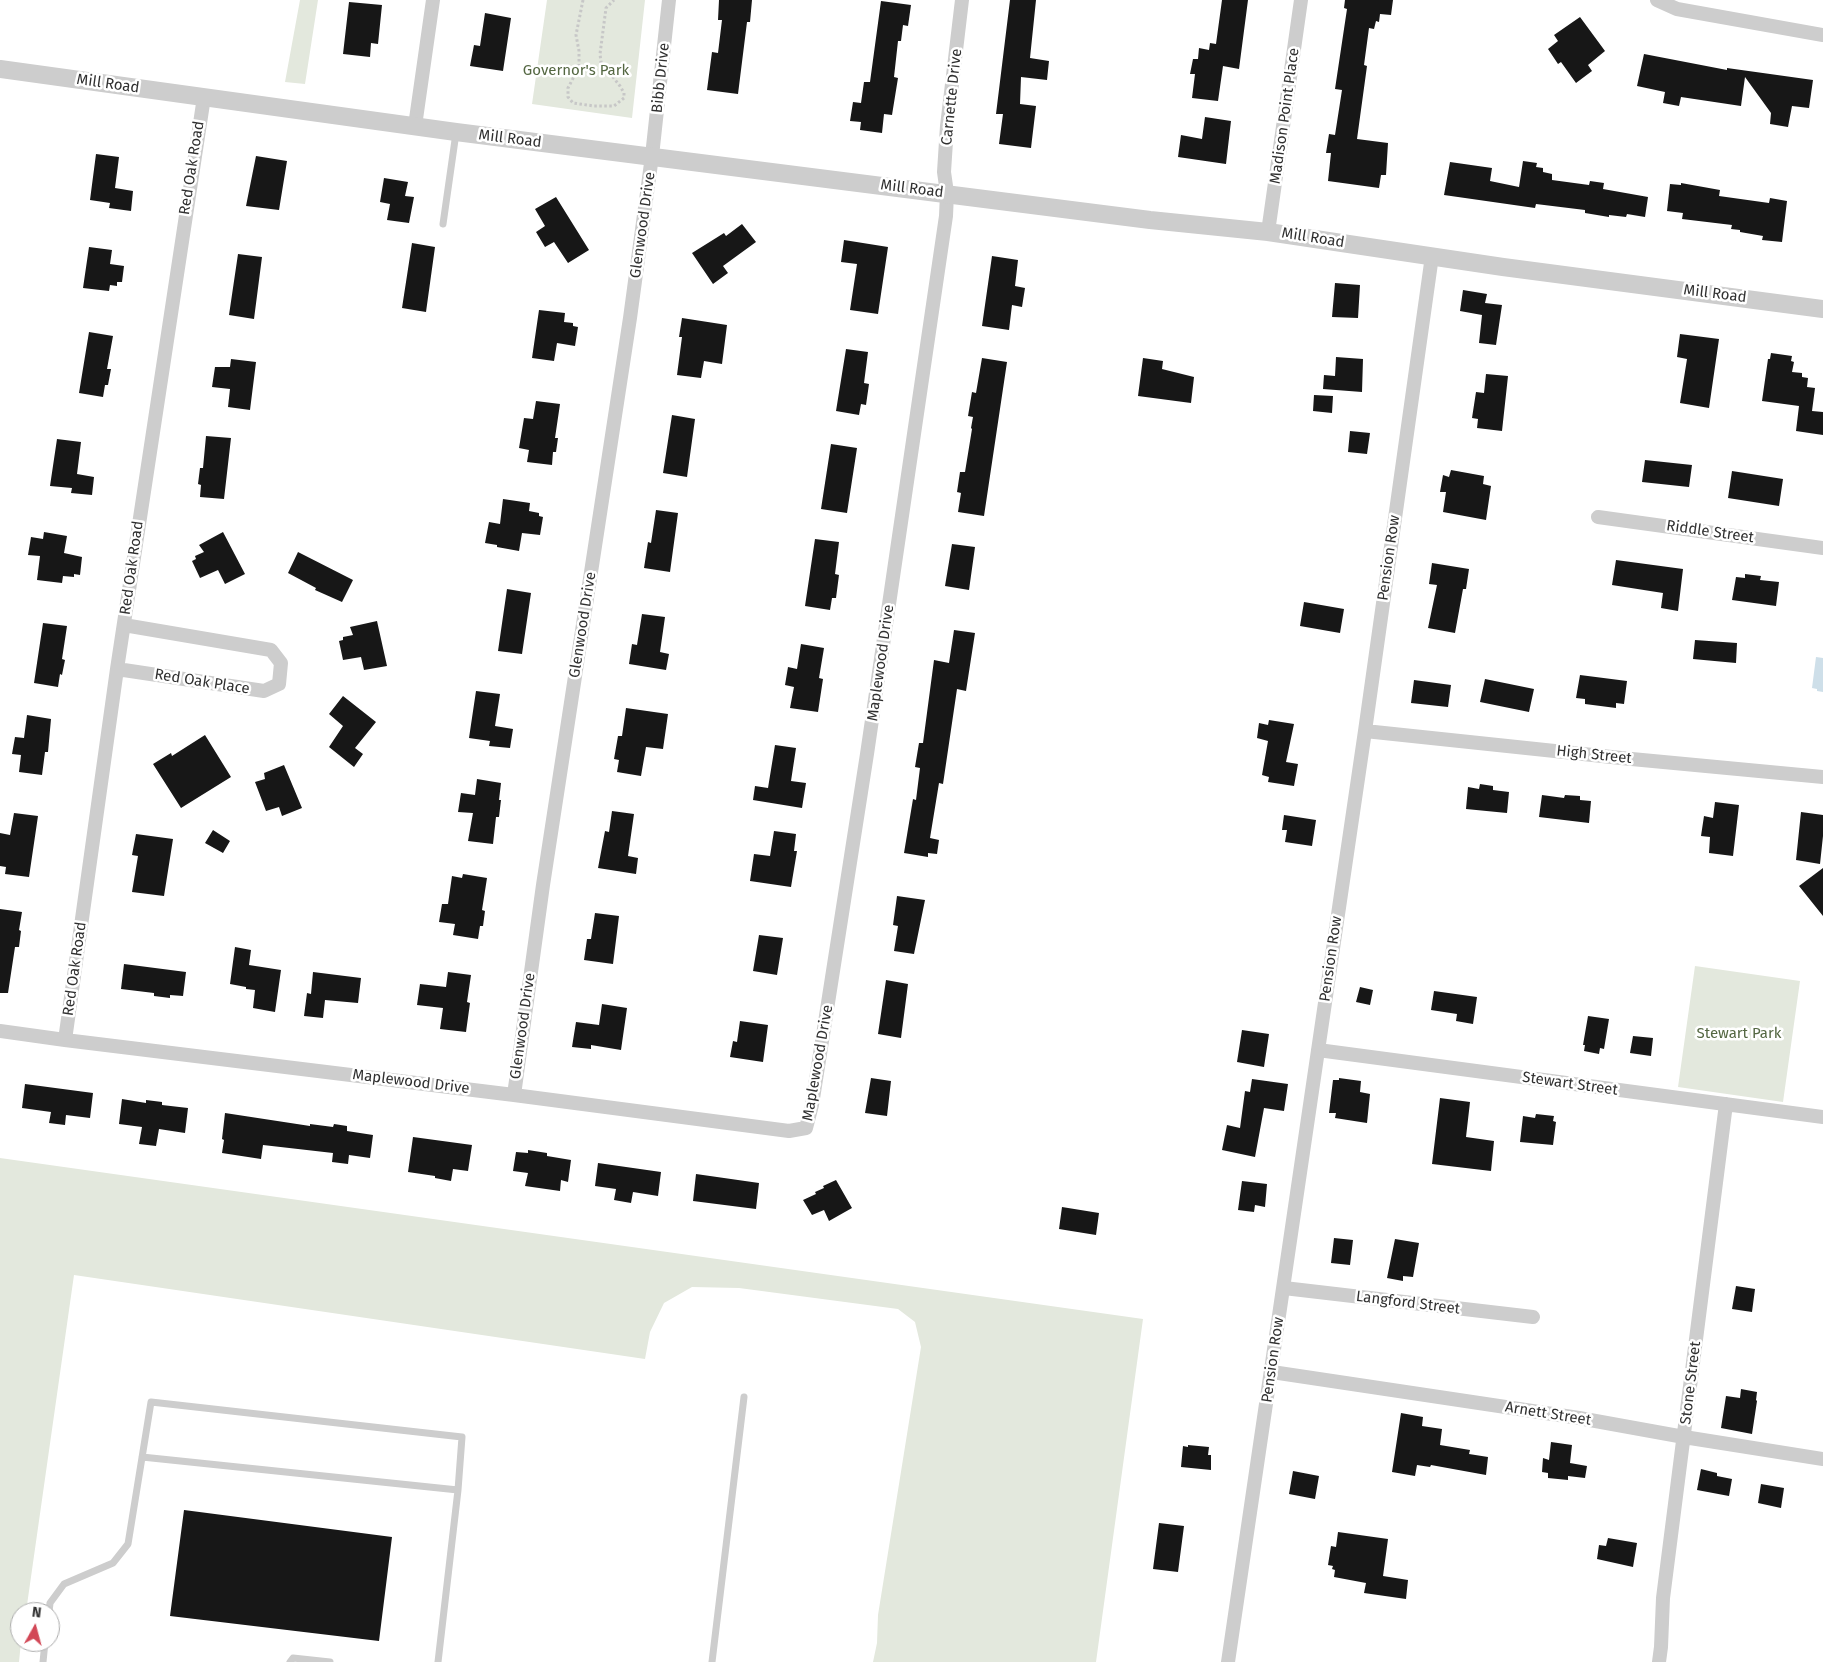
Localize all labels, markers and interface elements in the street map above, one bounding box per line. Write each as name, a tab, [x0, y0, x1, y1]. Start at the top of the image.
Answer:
street label: Bibb Drive	[648, 42, 674, 114]
street label: Madison Point Place	[1267, 47, 1303, 185]
street label: Carnette Drive	[938, 48, 966, 146]
park label: Governor's Park	[523, 62, 629, 80]
street label: Mill Road	[75, 71, 141, 97]
street label: Red Oak Road	[176, 120, 208, 216]
street label: Mill Road	[478, 126, 542, 152]
street label: Glenwood Drive	[627, 171, 659, 279]
street label: Mill Road	[880, 176, 944, 202]
street label: Mill Road	[1280, 224, 1346, 252]
street label: Mill Road	[1683, 281, 1747, 307]
street label: Pension Row	[1374, 514, 1404, 602]
street label: Riddle Street	[1665, 517, 1755, 547]
street label: Red Oak Road	[117, 520, 147, 616]
street label: Glenwood Drive	[566, 571, 600, 679]
street label: Maplewood Drive	[864, 604, 898, 722]
street label: Red Oak Place	[153, 666, 251, 698]
street label: High Street	[1555, 742, 1633, 768]
street label: Pension Row	[1316, 915, 1346, 1003]
street label: Red Oak Road	[60, 921, 90, 1017]
street label: Glenwood Drive	[507, 972, 539, 1080]
street label: Maplewood Drive	[799, 1004, 837, 1122]
park label: Stewart Park	[1697, 1025, 1781, 1043]
street label: Maplewood Drive	[352, 1066, 470, 1098]
street label: Stewart Street	[1521, 1068, 1619, 1100]
street label: Langford Street	[1355, 1288, 1461, 1318]
street label: Pension Row	[1258, 1316, 1288, 1404]
street label: Stone Street	[1677, 1340, 1705, 1426]
street label: Arnett Street	[1504, 1398, 1592, 1430]
north arrow	[10, 1602, 60, 1652]
text: N	[31, 1604, 42, 1622]

